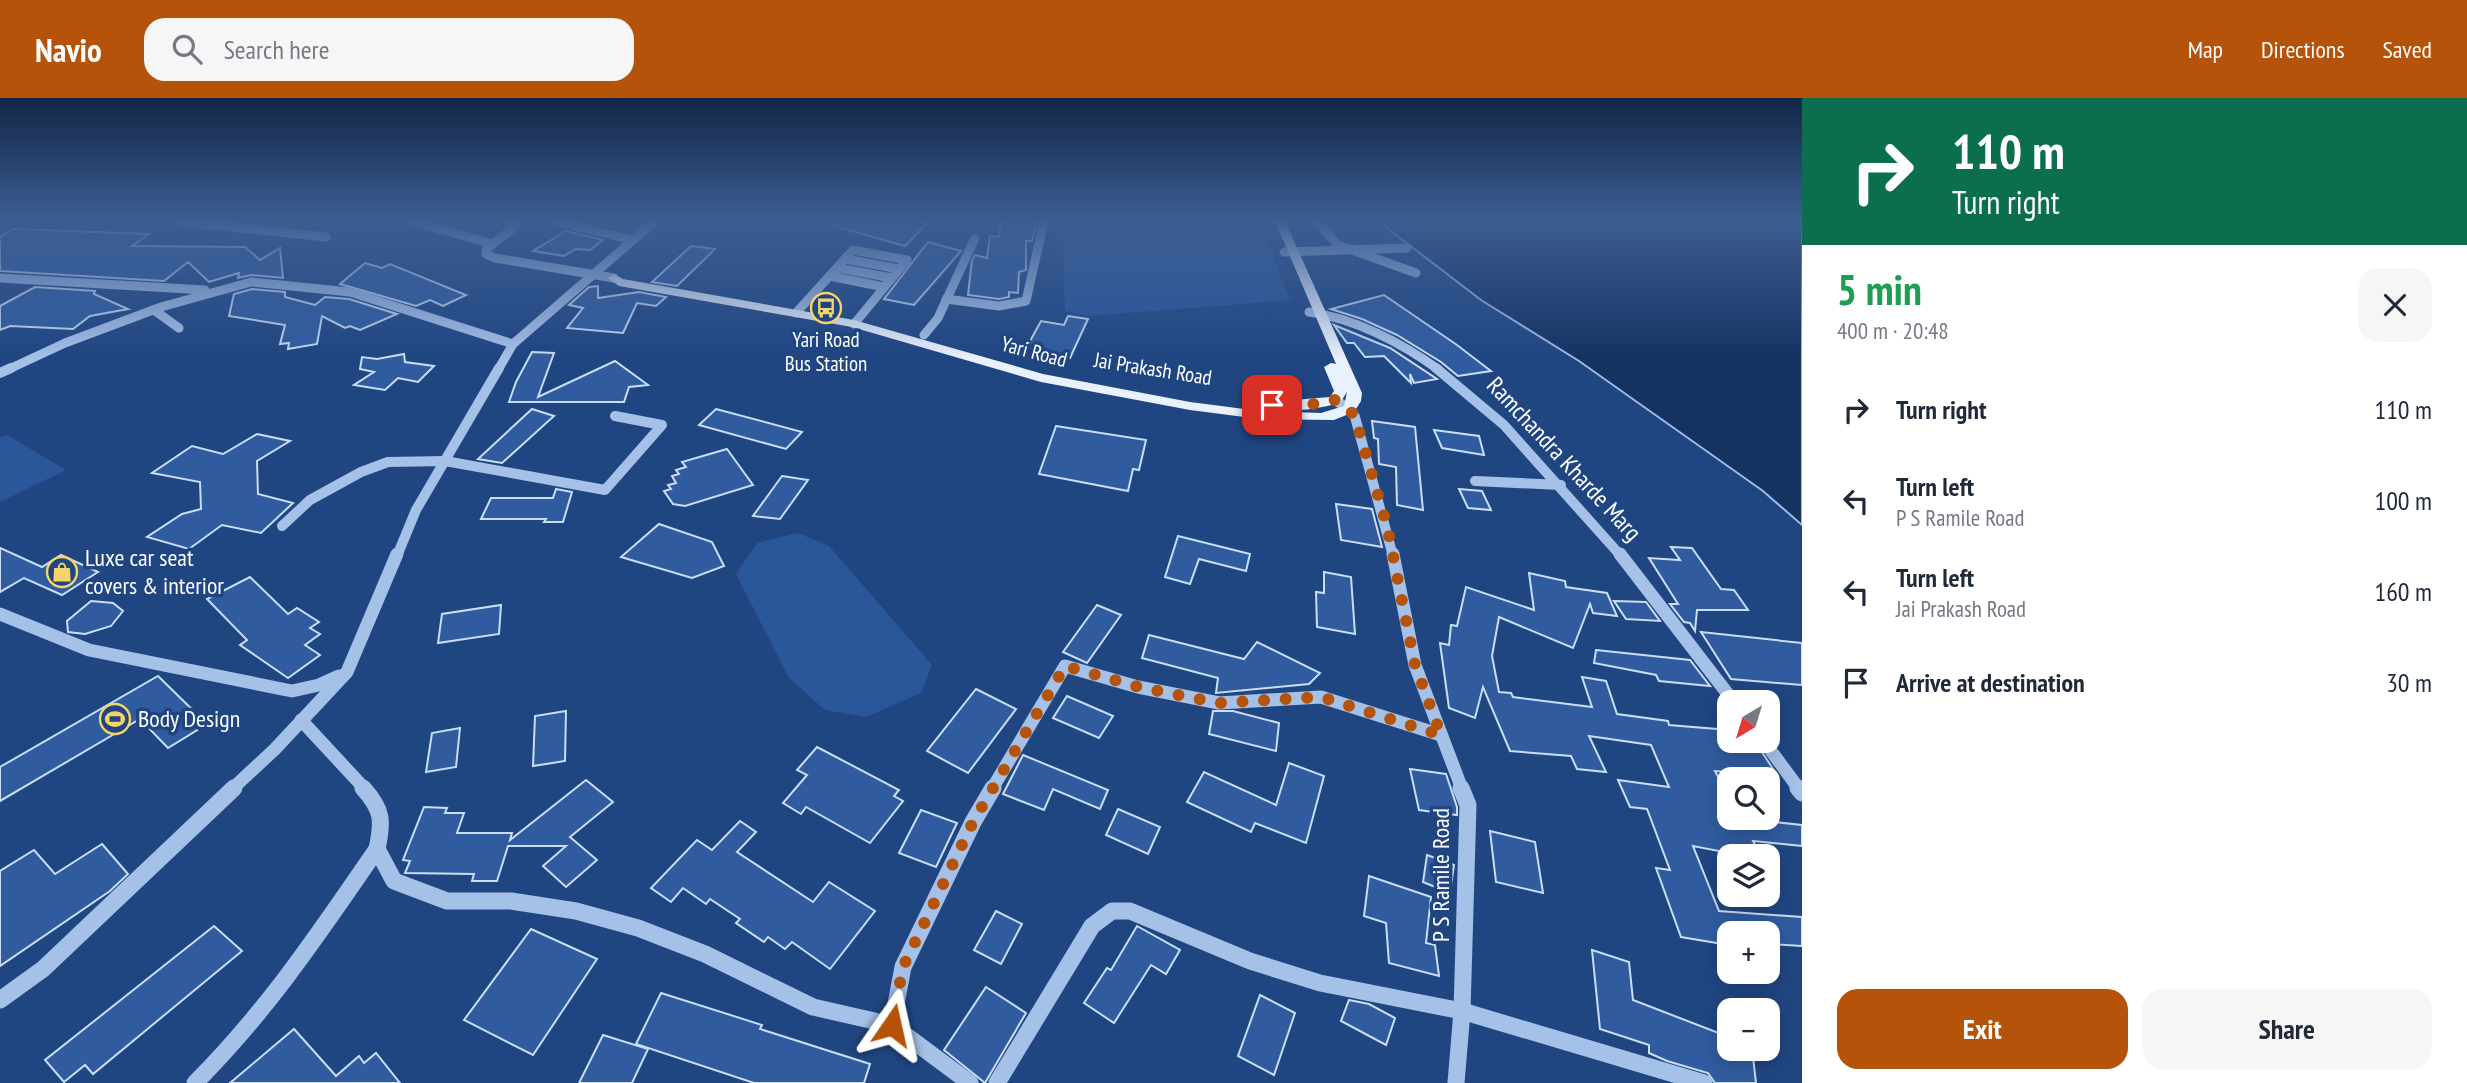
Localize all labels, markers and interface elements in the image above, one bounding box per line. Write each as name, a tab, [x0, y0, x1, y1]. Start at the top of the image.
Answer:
search box	[144, 18, 634, 81]
text: Navio	[35, 28, 102, 71]
icon: search	[168, 30, 206, 68]
text: Search here	[224, 33, 329, 66]
text: Map	[2188, 34, 2223, 65]
text: Directions	[2261, 34, 2345, 65]
text: Saved	[2383, 34, 2432, 65]
text: 110 m	[1952, 119, 2065, 183]
icon: right	[1837, 126, 1928, 217]
text: Turn right	[1952, 181, 2060, 223]
text: 5 min	[1837, 262, 1922, 317]
button: close	[2358, 268, 2432, 342]
bus stop icon: Yari Road Bus Station	[809, 291, 843, 325]
text: 400 m · 20:48	[1837, 316, 1949, 345]
place label: Yari Road Bus Station	[785, 326, 867, 377]
street label: Yari Road	[998, 330, 1070, 373]
street label: Jai Prakash Road	[1091, 346, 1214, 391]
street label: Ramchandra Kharde Marg	[1480, 370, 1648, 547]
pin	[1242, 375, 1302, 435]
icon: arrive	[1253, 386, 1291, 424]
icon: right	[1837, 391, 1875, 429]
text: Turn right	[1896, 393, 1987, 426]
text: 110 m	[2374, 393, 2432, 426]
text: Turn left	[1896, 470, 1974, 503]
icon: left	[1837, 482, 1875, 520]
text: 100 m	[2374, 484, 2432, 517]
text: P S Ramile Road	[1896, 503, 2024, 532]
place label: Luxe car seat covers & interior	[85, 542, 224, 601]
shop icon: Luxe car seat covers & interior	[45, 555, 79, 589]
text: Turn left	[1896, 561, 1974, 594]
icon: left	[1837, 573, 1875, 611]
text: 160 m	[2374, 575, 2432, 608]
text: Jai Prakash Road	[1896, 594, 2026, 623]
icon: arrive	[1837, 664, 1875, 702]
text: Arrive at destination	[1896, 666, 2085, 699]
text: 30 m	[2386, 666, 2432, 699]
north arrow	[1717, 690, 1780, 752]
map controls	[1717, 690, 1780, 1061]
sports icon: Body Design	[98, 702, 132, 736]
place label: Body Design	[138, 703, 240, 734]
button: search	[1717, 767, 1780, 830]
street label: P S Ramile Road	[1425, 808, 1456, 942]
button: layers	[1717, 844, 1780, 907]
button: +	[1717, 921, 1780, 984]
position arrow	[855, 988, 929, 1062]
button: Exit	[1837, 989, 2128, 1069]
button: Share	[2142, 989, 2432, 1069]
button: −	[1717, 998, 1780, 1061]

